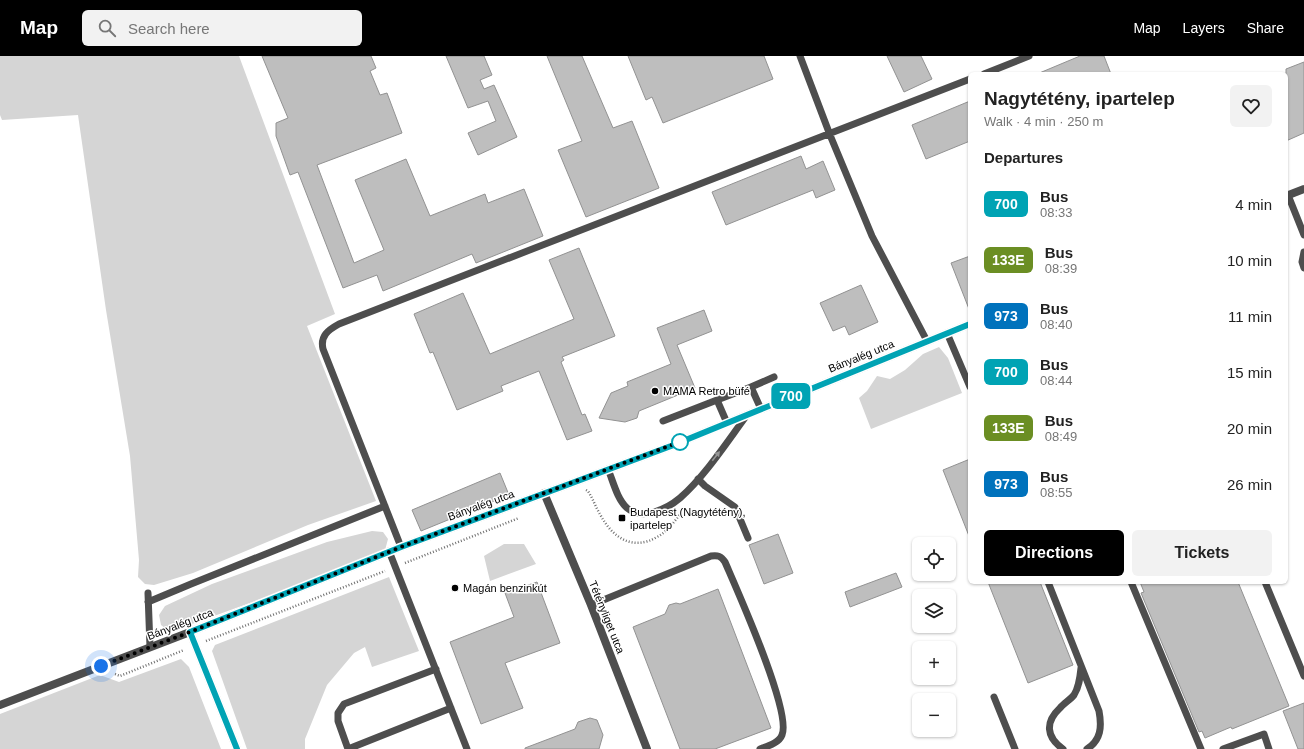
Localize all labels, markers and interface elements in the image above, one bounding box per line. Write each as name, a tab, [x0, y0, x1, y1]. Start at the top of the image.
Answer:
search box	[82, 10, 362, 46]
text: Map	[20, 17, 58, 38]
icon: search	[96, 17, 118, 39]
text: Search here	[128, 20, 210, 37]
text: Map	[1133, 20, 1161, 36]
text: Layers	[1183, 20, 1225, 36]
text: Share	[1247, 20, 1284, 36]
button: heart	[1230, 85, 1272, 127]
text: Nagytétény, ipartelep	[984, 88, 1175, 109]
text: Walk · 4 min · 250 m	[984, 114, 1103, 129]
text: Departures	[984, 149, 1063, 166]
text: Bus	[1040, 188, 1068, 205]
text: 700	[994, 196, 1018, 212]
text: 4 min	[1235, 196, 1272, 213]
text: 08:33	[1040, 205, 1073, 220]
text: Bus	[1045, 244, 1073, 261]
text: 133E	[992, 252, 1025, 268]
text: 10 min	[1227, 252, 1272, 269]
text: 08:39	[1045, 261, 1077, 276]
text: Bus	[1040, 300, 1068, 317]
text: 973	[994, 308, 1018, 324]
text: 11 min	[1228, 308, 1272, 325]
text: 08:40	[1040, 317, 1073, 332]
street label: Bányalég utca	[826, 337, 896, 375]
text: Bus	[1040, 356, 1068, 373]
text: 700	[994, 364, 1018, 380]
text: 15 min	[1227, 364, 1272, 381]
text: 08:44	[1040, 373, 1073, 388]
line badge: 700	[768, 383, 814, 409]
place label: MAMA Retro büfé	[663, 385, 750, 397]
marker: MAMA Retro büfé	[650, 386, 660, 396]
text: 700	[779, 388, 803, 404]
text: Bus	[1045, 412, 1073, 429]
text: 133E	[992, 420, 1025, 436]
text: 20 min	[1227, 420, 1272, 437]
text: 08:49	[1045, 429, 1077, 444]
unlabelled marker	[671, 433, 689, 451]
one-way arrow	[712, 450, 720, 461]
text: Bus	[1040, 468, 1068, 485]
text: 973	[994, 476, 1018, 492]
text: 26 min	[1227, 476, 1272, 493]
text: 08:55	[1040, 485, 1073, 500]
street label: Bányalég utca	[446, 487, 517, 523]
place label: Budapest (Nagytétény), ipartelep	[630, 506, 746, 531]
marker: Budapest (Nagytétény), ipartelep	[617, 513, 627, 523]
button: Directions	[984, 530, 1124, 576]
button: Tickets	[1132, 530, 1272, 576]
map controls	[912, 537, 956, 737]
button: locate	[912, 537, 956, 581]
street label: Tétényliget utca	[587, 579, 627, 656]
place label: Magán benzinkút	[463, 582, 547, 594]
marker: Magán benzinkút	[450, 583, 460, 593]
button: layers	[912, 589, 956, 633]
street label: Bányalég utca	[145, 606, 216, 642]
button: +	[912, 641, 956, 685]
your location	[91, 656, 111, 676]
button: −	[912, 693, 956, 737]

